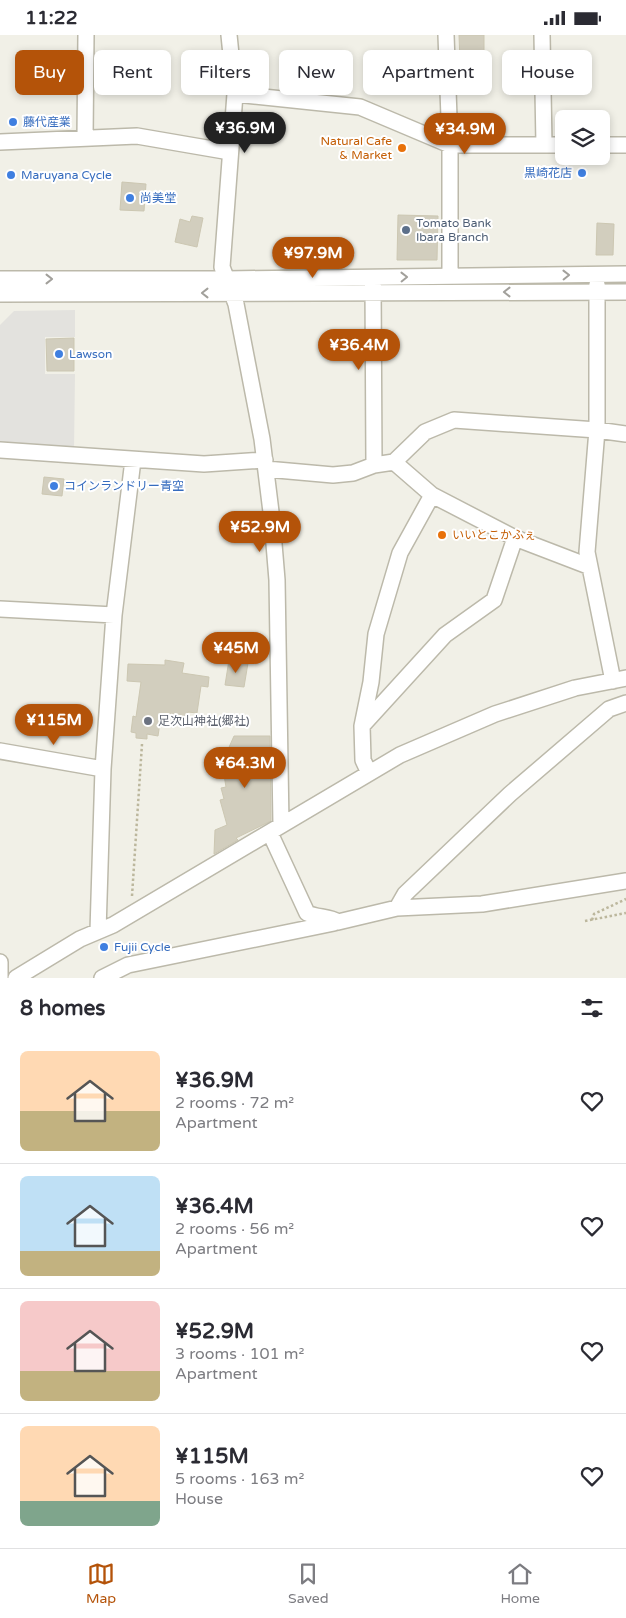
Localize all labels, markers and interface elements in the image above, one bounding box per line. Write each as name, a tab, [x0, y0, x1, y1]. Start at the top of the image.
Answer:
text: 11:22	[25, 7, 78, 29]
chip: Buy	[15, 50, 84, 95]
chip: Rent	[94, 50, 171, 95]
chip: Filters	[181, 50, 269, 95]
chip: New	[279, 50, 353, 95]
chip: Apartment	[363, 50, 492, 95]
chip: House	[502, 50, 592, 95]
map controls	[555, 110, 610, 165]
button: layers	[555, 110, 610, 165]
pin: ¥36.9M	[204, 111, 286, 154]
pin: ¥34.9M	[424, 113, 506, 155]
place label: 藤代産業	[23, 115, 71, 129]
marker: 藤代産業	[7, 116, 19, 128]
text: ¥36.9M	[215, 118, 275, 138]
text: ¥34.9M	[435, 119, 495, 139]
place label: Natural Cafe & Market	[320, 134, 392, 162]
marker: Natural Cafe & Market	[396, 142, 408, 154]
place label: 黒崎花店	[524, 166, 572, 180]
marker: 黒崎花店	[576, 167, 588, 179]
place label: Maruyana Cycle	[21, 168, 112, 182]
marker: Maruyana Cycle	[5, 169, 17, 181]
place label: 尚美堂	[140, 191, 176, 205]
marker: 尚美堂	[124, 192, 136, 204]
place label: Tomato Bank Ibara Branch	[416, 216, 492, 244]
marker: Tomato Bank Ibara Branch	[400, 224, 412, 236]
pin: ¥97.9M	[272, 237, 354, 279]
text: ¥97.9M	[283, 243, 343, 263]
one-way arrow	[562, 270, 570, 280]
one-way arrow	[400, 272, 408, 282]
one-way arrow	[45, 274, 53, 284]
one-way arrow	[503, 287, 511, 297]
one-way arrow	[201, 288, 208, 298]
pin: ¥36.4M	[318, 329, 400, 371]
text: ¥36.4M	[329, 335, 389, 355]
place label: Lawson	[69, 347, 112, 361]
marker: Lawson	[53, 348, 65, 360]
place label: コインランドリー青空	[64, 479, 184, 493]
marker: コインランドリー青空	[48, 480, 60, 492]
pin: ¥52.9M	[219, 511, 301, 553]
text: ¥52.9M	[230, 517, 290, 537]
place label: いいとこかふぇ	[452, 528, 536, 542]
marker: いいとこかふぇ	[436, 529, 448, 541]
pin: ¥45M	[206, 631, 266, 674]
text: ¥45M	[213, 638, 259, 658]
pin: ¥115M	[19, 703, 89, 746]
text: ¥115M	[26, 710, 82, 730]
place label: 足次山神社(郷社)	[158, 714, 250, 728]
marker: 足次山神社(郷社)	[142, 715, 154, 727]
pin: ¥64.3M	[204, 747, 286, 789]
text: ¥64.3M	[215, 753, 275, 773]
place label: Fujii Cycle	[114, 940, 171, 954]
marker: Fujii Cycle	[98, 941, 110, 953]
icon: filters	[578, 994, 606, 1022]
text: 8 homes	[20, 996, 105, 1021]
text: ¥36.9M	[175, 1068, 254, 1093]
icon: home	[60, 1071, 120, 1131]
icon: heart	[578, 1087, 606, 1115]
text: 2 rooms · 72 m²	[175, 1093, 294, 1113]
text: Apartment	[175, 1113, 258, 1133]
text: ¥36.4M	[175, 1194, 254, 1219]
icon: home	[60, 1196, 120, 1256]
icon: heart	[578, 1212, 606, 1240]
text: 2 rooms · 56 m²	[175, 1219, 294, 1239]
text: Apartment	[175, 1239, 258, 1259]
text: ¥52.9M	[175, 1319, 254, 1344]
icon: home	[60, 1321, 120, 1381]
icon: heart	[578, 1337, 606, 1365]
text: 3 rooms · 101 m²	[175, 1344, 304, 1364]
text: Apartment	[175, 1364, 258, 1384]
text: ¥115M	[175, 1444, 249, 1469]
icon: home	[60, 1446, 120, 1506]
icon: heart	[578, 1462, 606, 1490]
text: 5 rooms · 163 m²	[175, 1469, 304, 1489]
text: House	[175, 1489, 223, 1509]
tab: Map	[86, 1560, 116, 1607]
tab: Saved	[288, 1560, 329, 1607]
tab: Home	[500, 1560, 540, 1607]

